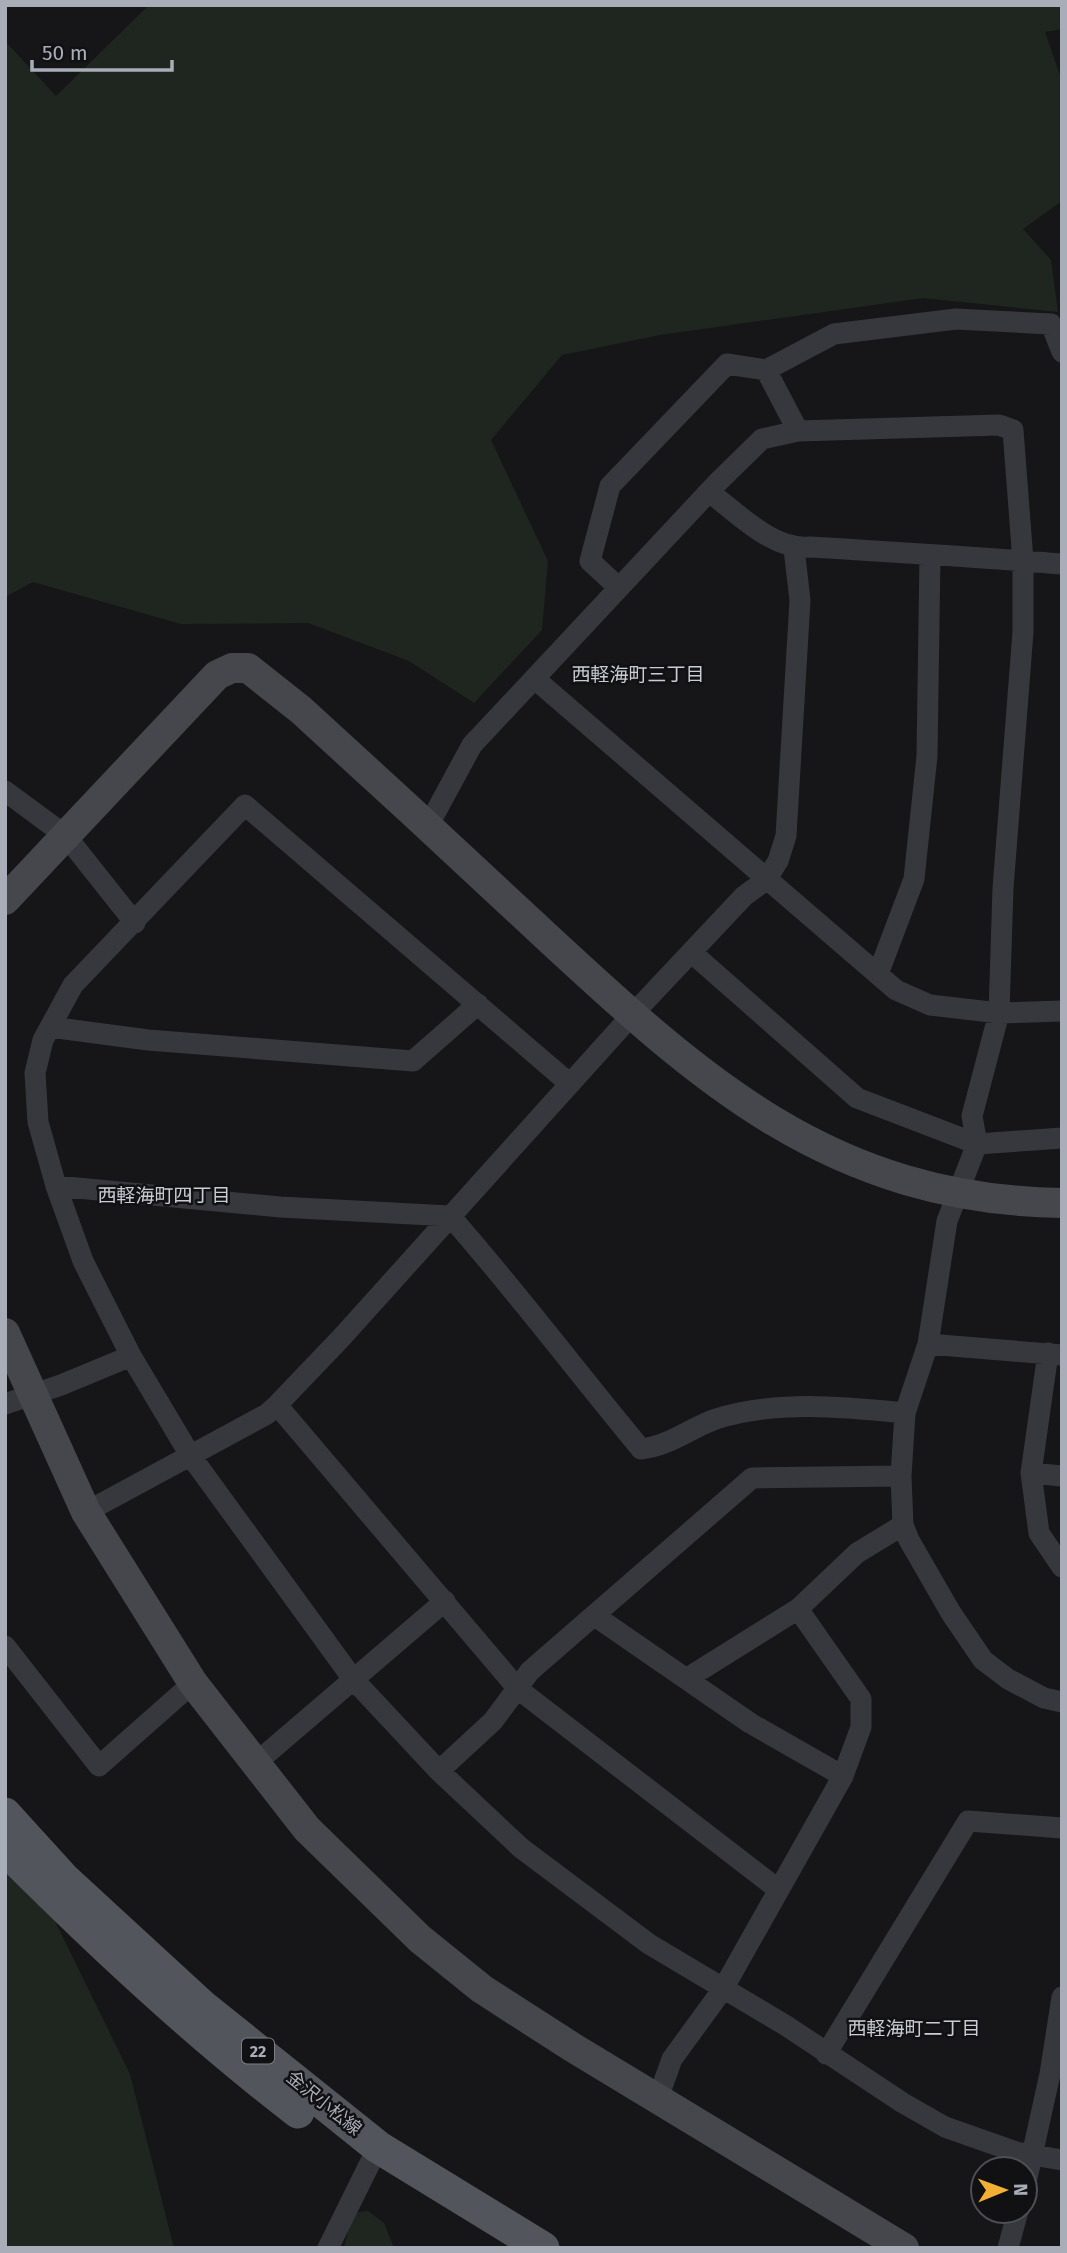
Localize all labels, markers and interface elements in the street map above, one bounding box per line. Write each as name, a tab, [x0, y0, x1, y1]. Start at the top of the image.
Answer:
scale bar	[32, 28, 172, 72]
text: 50 m	[42, 40, 88, 66]
district label: 西軽海町三丁目	[571, 663, 705, 686]
district label: 西軽海町四丁目	[97, 1184, 231, 1207]
district label: 西軽海町二丁目	[847, 2017, 981, 2040]
road number: 22	[242, 2038, 274, 2064]
street label: 金沢小松線	[282, 2066, 366, 2140]
north arrow	[969, 2155, 1039, 2225]
text: N	[1009, 2183, 1032, 2196]

